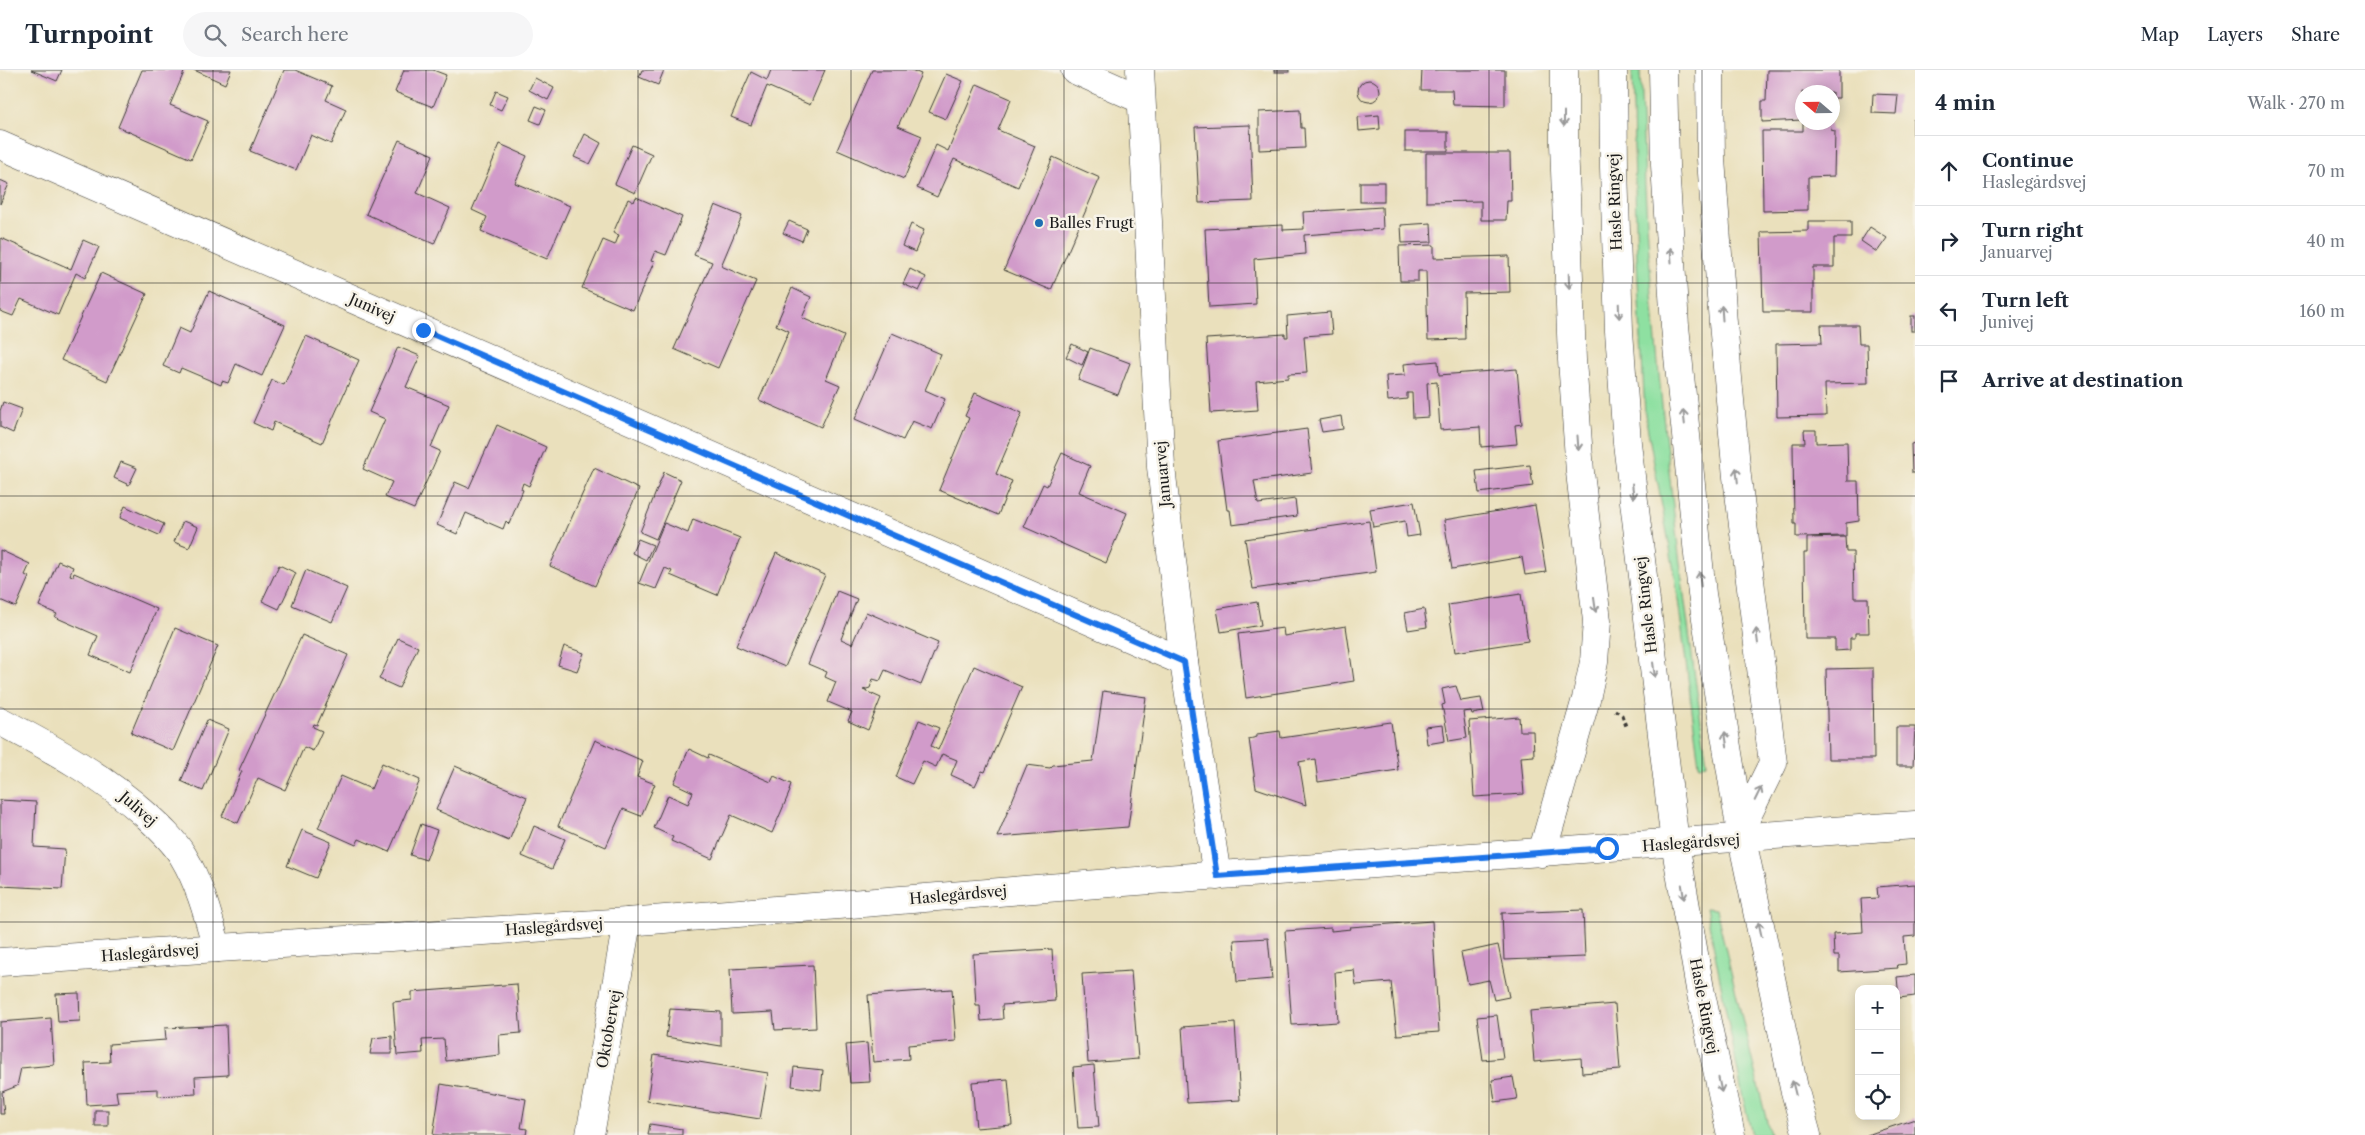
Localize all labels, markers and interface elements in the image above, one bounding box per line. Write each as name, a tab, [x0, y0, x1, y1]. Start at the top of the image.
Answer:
search box	[183, 12, 533, 57]
text: Turnpoint	[25, 20, 153, 49]
icon: search	[201, 21, 229, 49]
text: Search here	[241, 23, 349, 46]
text: Map	[2141, 24, 2179, 46]
text: Layers	[2207, 24, 2263, 46]
text: Share	[2291, 24, 2340, 46]
north arrow	[1795, 85, 1840, 130]
text: 4 min	[1935, 90, 1996, 115]
text: Walk · 270 m	[2247, 93, 2345, 113]
one-way arrow	[1559, 110, 1569, 126]
text: Continue	[1982, 149, 2074, 172]
street label: Hasle Ringvej	[1603, 153, 1626, 251]
icon: ahead	[1935, 157, 1963, 185]
text: 70 m	[2308, 161, 2345, 181]
text: Haslegårdsvej	[1982, 172, 2086, 192]
place label: Balles Frugt	[1049, 213, 1134, 232]
marker: Balles Frugt	[1033, 217, 1045, 229]
text: Turn right	[1982, 219, 2083, 242]
icon: right	[1935, 227, 1963, 255]
text: 40 m	[2306, 231, 2345, 251]
text: Januarvej	[1982, 242, 2053, 262]
one-way arrow	[1666, 248, 1675, 264]
one-way arrow	[1564, 273, 1573, 289]
street label: Junivej	[344, 288, 398, 326]
text: Turn left	[1982, 289, 2069, 312]
icon: left	[1935, 297, 1963, 325]
text: 160 m	[2300, 301, 2345, 321]
one-way arrow	[1614, 303, 1623, 319]
one-way arrow	[1718, 305, 1727, 321]
text: Junivej	[1982, 312, 2034, 332]
route end	[412, 319, 435, 342]
icon: arrive	[1935, 367, 1963, 395]
text: Arrive at destination	[1982, 369, 2183, 392]
one-way arrow	[1679, 409, 1689, 425]
one-way arrow	[1574, 435, 1583, 451]
street label: Januarvej	[1150, 440, 1175, 510]
one-way arrow	[1732, 467, 1742, 483]
one-way arrow	[1628, 483, 1638, 499]
street label: Hasle Ringvej	[1630, 556, 1661, 654]
one-way arrow	[1695, 571, 1705, 587]
one-way arrow	[1590, 597, 1600, 613]
one-way arrow	[1752, 628, 1762, 644]
one-way arrow	[1649, 662, 1659, 678]
one-way arrow	[1720, 732, 1730, 748]
street label: Julivej	[114, 786, 161, 830]
one-way arrow	[1754, 787, 1763, 802]
street label: Haslegårdsvej	[1641, 830, 1740, 855]
route start	[1596, 837, 1619, 860]
street label: Haslegårdsvej	[908, 881, 1008, 908]
one-way arrow	[1678, 883, 1688, 899]
street label: Haslegårdsvej	[504, 914, 603, 939]
one-way arrow	[1755, 921, 1765, 937]
street label: Haslegårdsvej	[100, 940, 199, 965]
street label: Hasle Ringvej	[1686, 956, 1723, 1055]
map controls	[1855, 985, 1900, 1120]
button: +	[1855, 985, 1900, 1030]
street label: Oktobervej	[592, 988, 625, 1070]
button: −	[1855, 1030, 1900, 1075]
button: locate	[1855, 1075, 1900, 1120]
one-way arrow	[1716, 1077, 1725, 1093]
one-way arrow	[1789, 1080, 1798, 1096]

